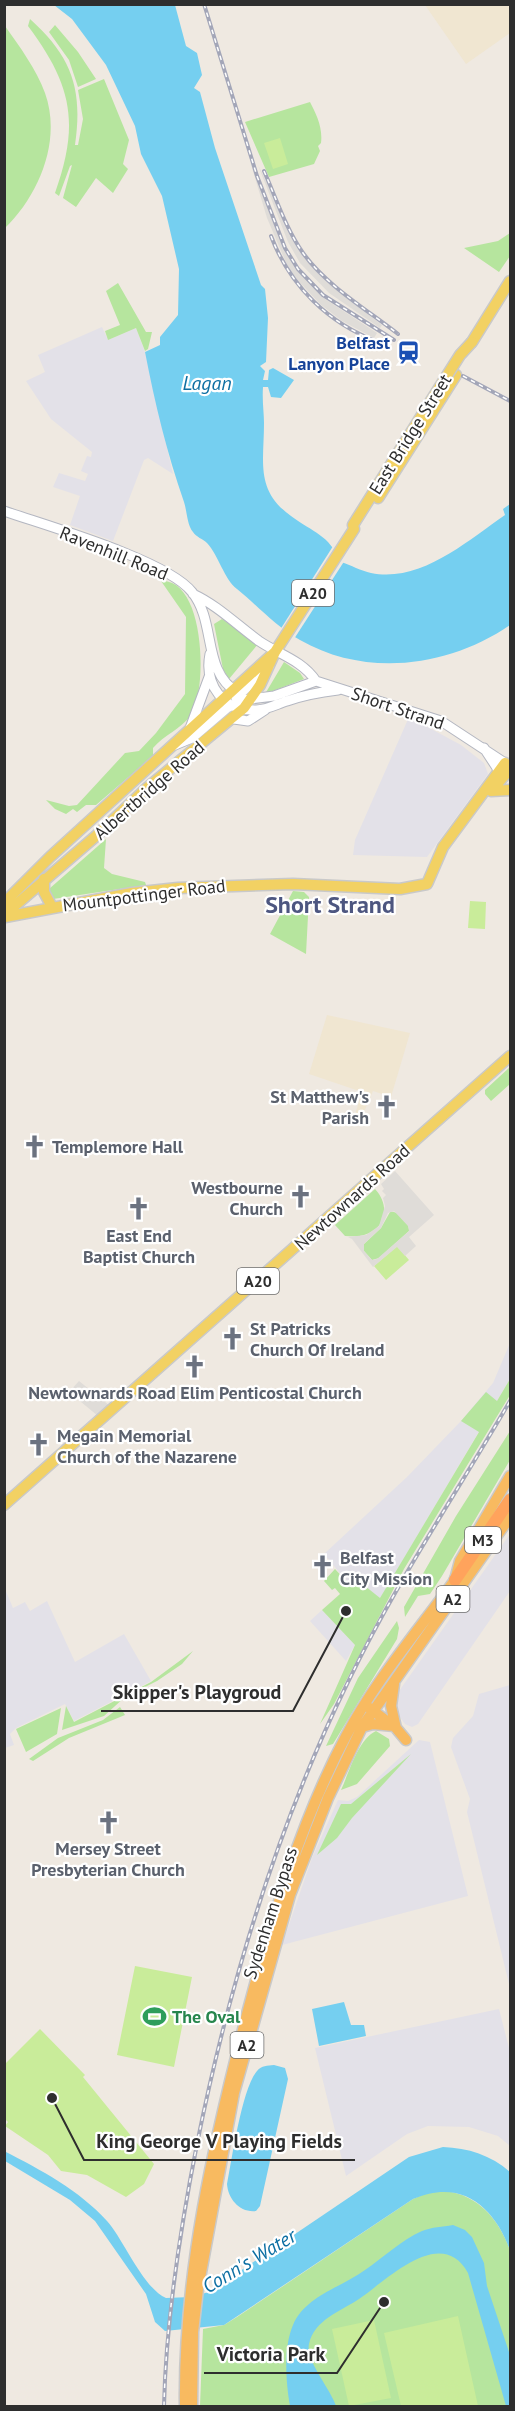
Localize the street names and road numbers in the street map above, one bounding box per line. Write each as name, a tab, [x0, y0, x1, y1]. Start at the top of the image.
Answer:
street label: East Bridge Street	[364, 369, 456, 499]
street label: Ravenhill Road	[56, 521, 172, 585]
road number: A20	[292, 580, 334, 606]
street label: Short Strand	[348, 681, 448, 735]
street label: Albertbridge Road	[89, 736, 209, 844]
street label: Mountpottinger Road	[61, 874, 227, 916]
street label: Newtownards Road	[289, 1139, 415, 1255]
road number: A20	[237, 1268, 279, 1294]
road number: M3	[465, 1527, 501, 1553]
road number: A2	[436, 1586, 470, 1612]
street label: Sydenham Bypass	[238, 1844, 302, 1982]
road number: A2	[230, 2032, 264, 2058]

